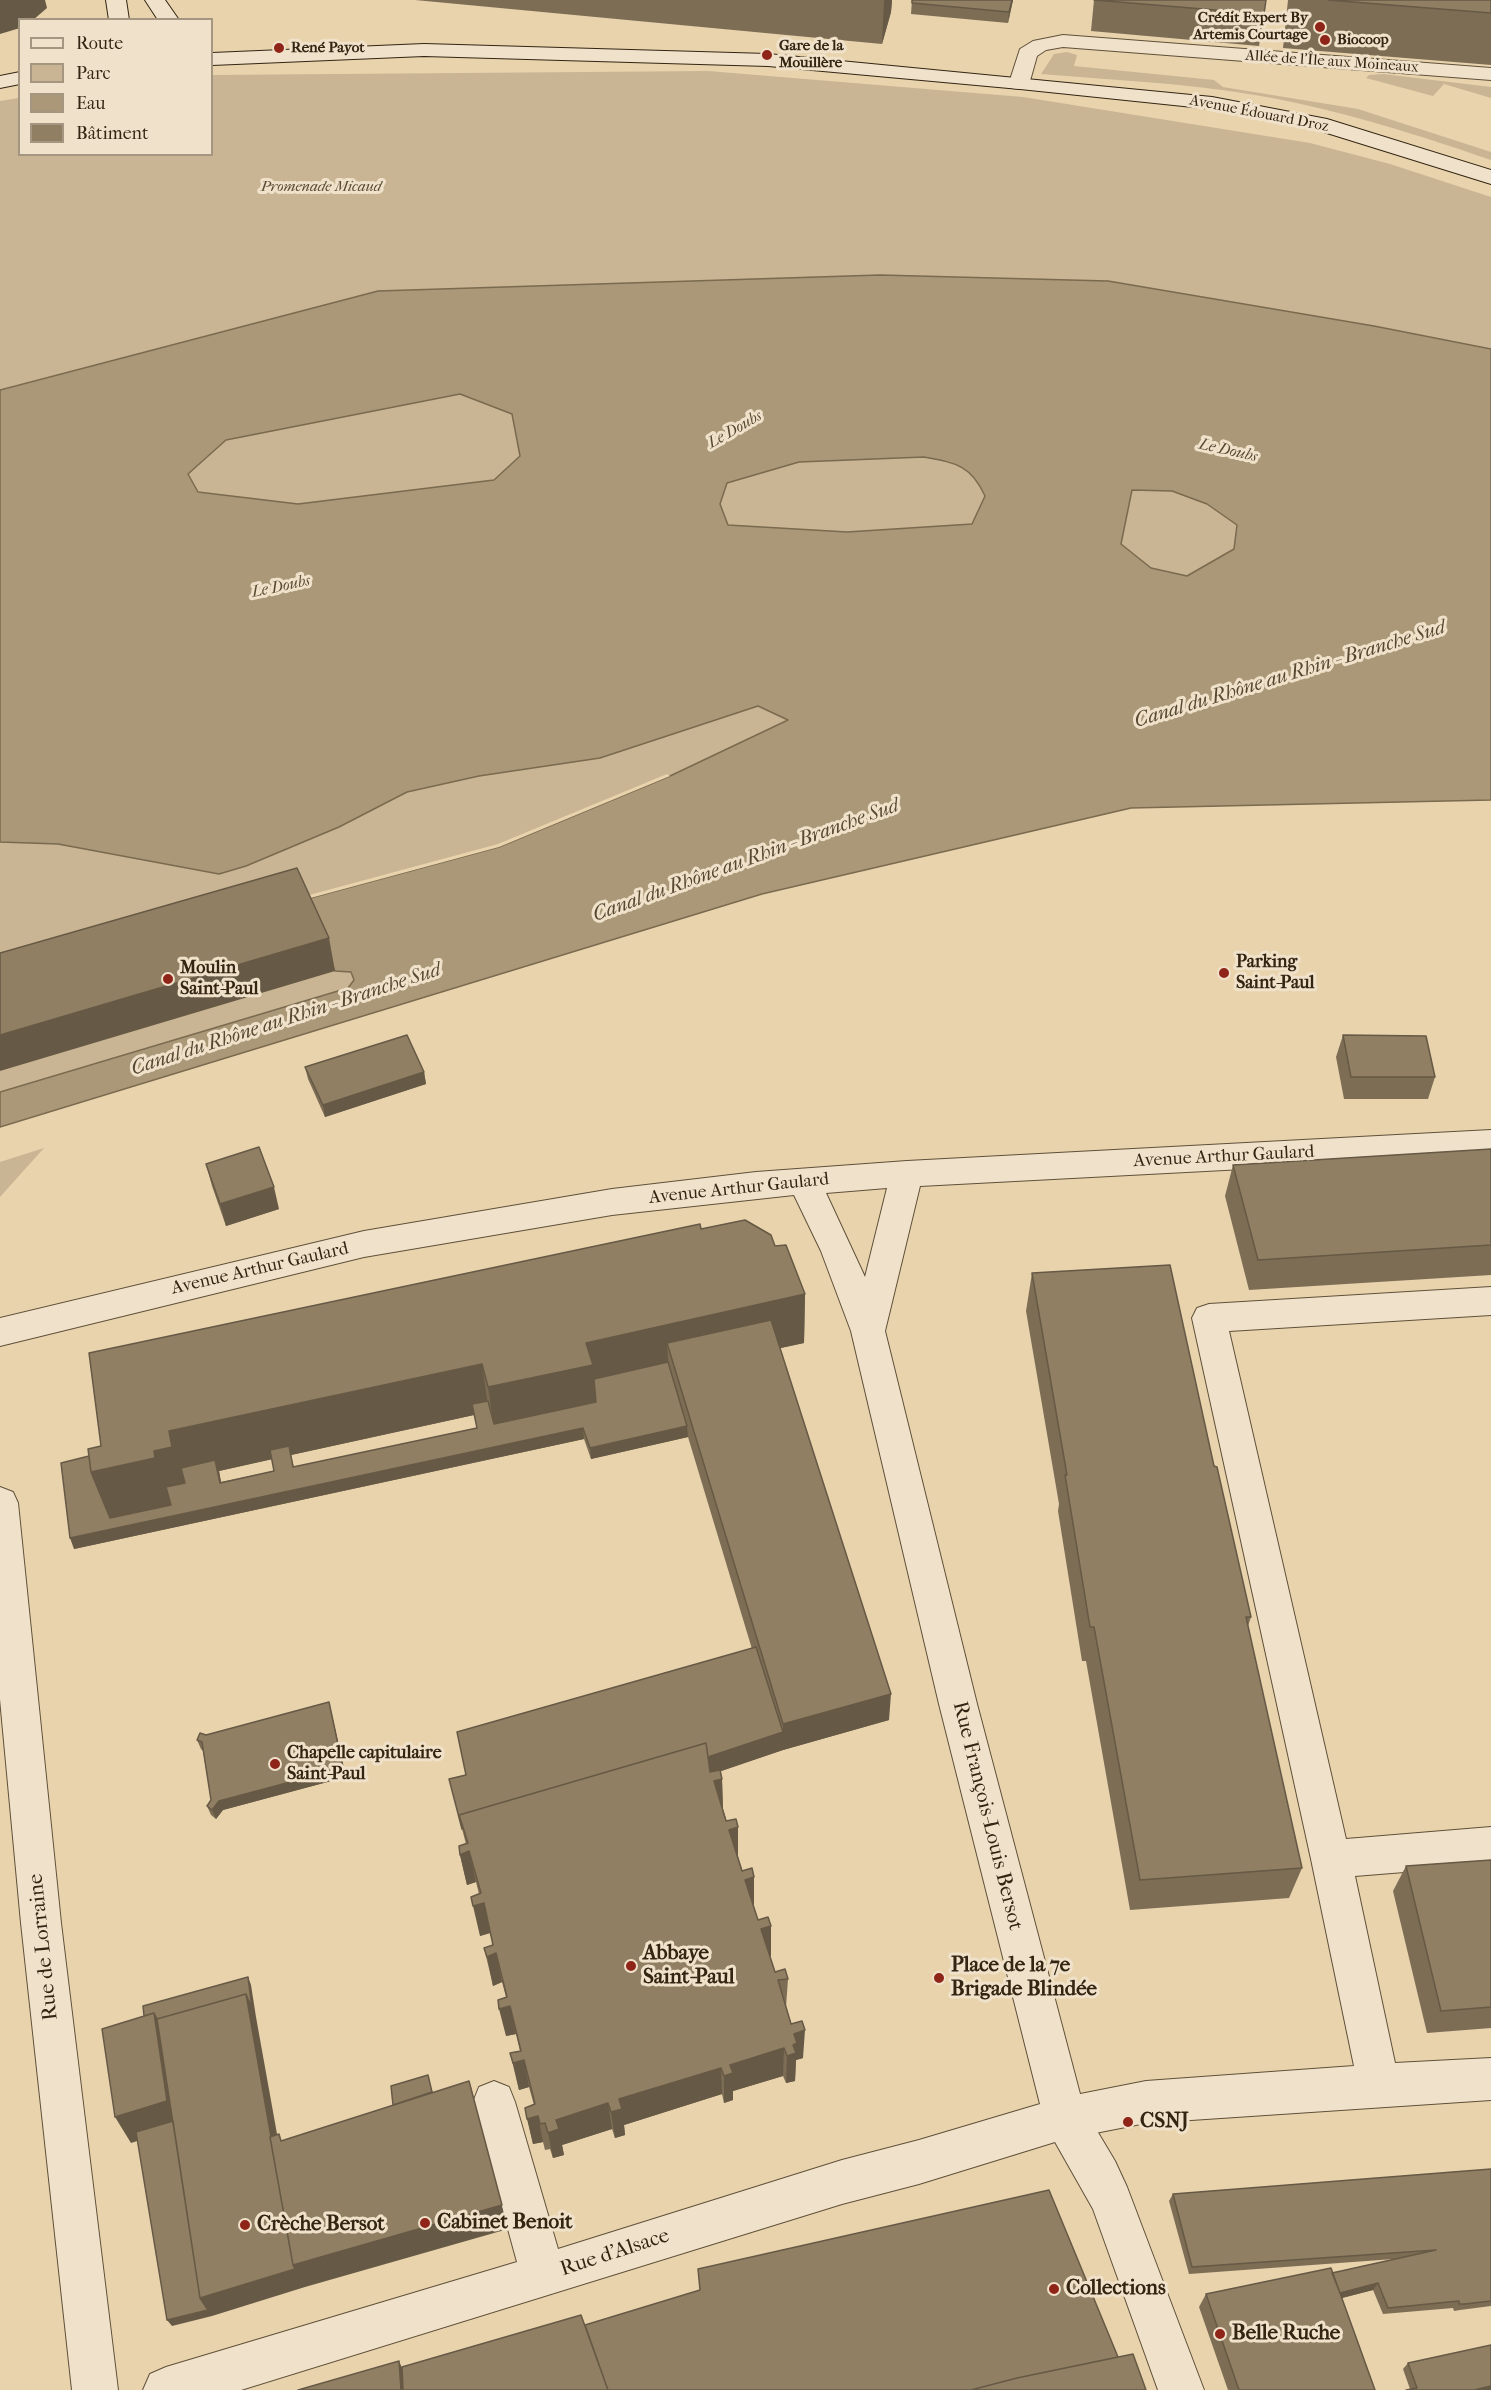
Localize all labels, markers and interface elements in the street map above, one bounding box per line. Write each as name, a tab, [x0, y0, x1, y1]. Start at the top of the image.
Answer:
place label: Crédit Expert By Artemis Courtage	[1193, 9, 1308, 44]
legend	[18, 18, 213, 156]
marker: Crédit Expert By Artemis Courtage	[1313, 20, 1327, 34]
place label: Biocoop	[1337, 31, 1389, 49]
text: Route	[76, 33, 123, 54]
marker: Biocoop	[1318, 33, 1332, 47]
place label: Gare de la Mouillère	[779, 37, 843, 72]
place label: René Payot	[291, 39, 365, 57]
marker: René Payot	[272, 41, 286, 55]
street label: Allée de l'Île aux Moineaux	[1245, 47, 1419, 77]
marker: Gare de la Mouillère	[760, 48, 774, 62]
text: Parc	[76, 63, 111, 84]
street label: Avenue Édouard Droz	[1188, 92, 1330, 136]
text: Eau	[76, 93, 105, 114]
text: Bâtiment	[76, 123, 148, 144]
park label: Promenade Micaud	[261, 178, 381, 196]
water label: Le Doubs	[704, 407, 766, 453]
water label: Le Doubs	[1197, 435, 1259, 467]
water label: Le Doubs	[250, 571, 312, 603]
water label: Canal du Rhône au Rhin - Branche Sud	[1132, 616, 1448, 734]
water label: Canal du Rhône au Rhin - Branche Sud	[590, 794, 902, 928]
place label: Parking Saint-Paul	[1236, 952, 1314, 994]
place label: Moulin Saint-Paul	[180, 958, 258, 1000]
water label: Canal du Rhône au Rhin - Branche Sud	[128, 959, 444, 1081]
marker: Parking Saint-Paul	[1217, 966, 1231, 980]
marker: Moulin Saint-Paul	[161, 972, 175, 986]
street label: Avenue Arthur Gaulard	[1133, 1141, 1315, 1173]
street label: Avenue Arthur Gaulard	[648, 1169, 830, 1209]
street label: Avenue Arthur Gaulard	[169, 1238, 351, 1300]
street label: Rue François-Louis Bersot	[946, 1699, 1028, 1933]
place label: Chapelle capitulaire Saint-Paul	[287, 1743, 442, 1786]
marker: Chapelle capitulaire Saint-Paul	[268, 1757, 282, 1771]
street label: Rue de Lorraine	[24, 1872, 64, 2022]
place label: Abbaye Saint-Paul	[643, 1941, 735, 1991]
place label: Place de la 7e Brigade Blindée	[951, 1953, 1097, 2003]
marker: Abbaye Saint-Paul	[624, 1959, 638, 1973]
marker: Place de la 7e Brigade Blindée	[932, 1971, 946, 1985]
place label: CSNJ	[1140, 2109, 1189, 2135]
marker: CSNJ	[1121, 2115, 1135, 2129]
place label: Cabinet Benoit	[437, 2210, 573, 2236]
place label: Crèche Bersot	[257, 2212, 385, 2238]
marker: Cabinet Benoit	[418, 2216, 432, 2230]
marker: Crèche Bersot	[238, 2218, 252, 2232]
street label: Rue d'Alsace	[557, 2224, 673, 2282]
place label: Collections	[1066, 2276, 1166, 2302]
marker: Collections	[1047, 2282, 1061, 2296]
place label: Belle Ruche	[1232, 2321, 1340, 2347]
marker: Belle Ruche	[1213, 2327, 1227, 2341]

